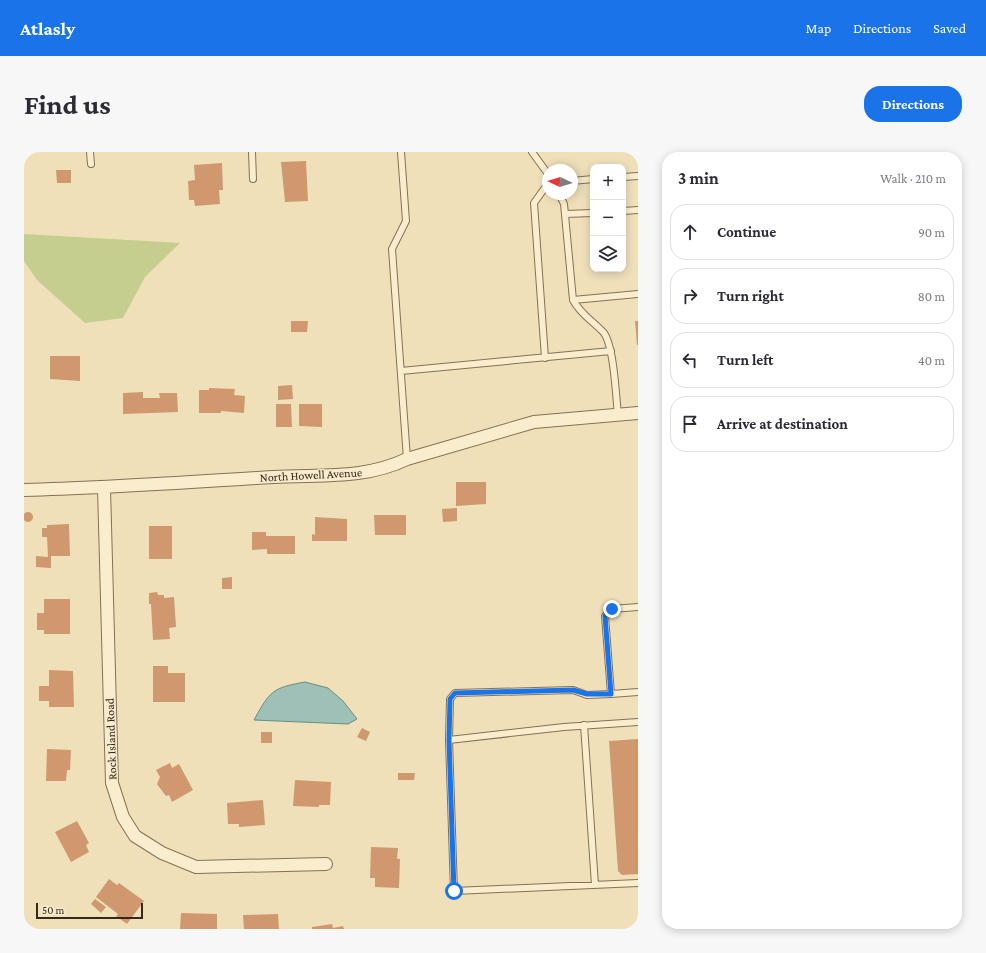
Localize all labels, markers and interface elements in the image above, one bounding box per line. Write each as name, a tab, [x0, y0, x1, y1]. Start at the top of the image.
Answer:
text: Atlasly	[20, 18, 75, 39]
text: Map	[806, 20, 831, 36]
text: Directions	[853, 20, 911, 36]
text: Saved	[933, 20, 966, 36]
button: Directions	[864, 86, 962, 122]
text: Find us	[24, 89, 111, 120]
north arrow	[542, 164, 578, 200]
map controls	[590, 164, 626, 272]
button: +	[590, 164, 626, 200]
text: 3 min	[678, 169, 719, 188]
text: Walk · 210 m	[880, 171, 946, 186]
button: −	[590, 200, 626, 236]
icon: ahead	[679, 221, 701, 243]
text: Continue	[717, 224, 776, 240]
text: 90 m	[918, 225, 945, 240]
button: layers	[590, 236, 626, 272]
icon: right	[679, 285, 701, 307]
text: Turn right	[717, 288, 784, 304]
text: 80 m	[918, 289, 945, 304]
icon: left	[679, 349, 701, 371]
text: Turn left	[717, 352, 773, 368]
text: 40 m	[918, 353, 945, 368]
icon: arrive	[679, 413, 701, 435]
text: Arrive at destination	[717, 416, 848, 432]
street label: North Howell Avenue	[260, 465, 362, 485]
route end	[603, 600, 621, 618]
street label: Rock Island Road	[103, 697, 119, 780]
route start	[445, 882, 463, 900]
scale bar	[36, 901, 143, 920]
text: 50 m	[42, 904, 64, 916]

